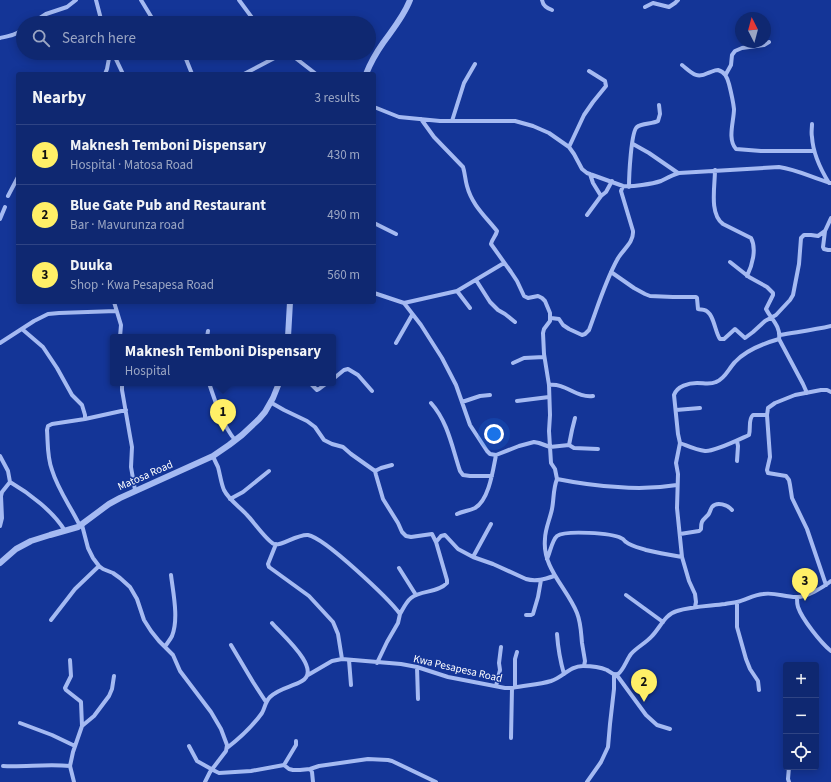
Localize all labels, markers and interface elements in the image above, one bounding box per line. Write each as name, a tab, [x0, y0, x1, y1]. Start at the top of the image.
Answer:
north arrow	[735, 12, 771, 48]
search box	[16, 16, 376, 60]
icon: search	[30, 27, 52, 49]
text: Search here	[62, 28, 136, 49]
text: Nearby	[32, 86, 86, 110]
text: 3 results	[315, 89, 360, 107]
text: Maknesh Temboni Dispensary	[70, 135, 266, 156]
text: 1	[42, 146, 48, 164]
text: 430 m	[327, 146, 360, 164]
text: Hospital · Matosa Road	[70, 156, 193, 174]
text: Blue Gate Pub and Restaurant	[70, 195, 266, 216]
text: 2	[42, 206, 48, 224]
text: 490 m	[327, 206, 360, 224]
text: Bar · Mavurunza road	[70, 216, 184, 234]
text: Duuka	[70, 255, 113, 276]
text: 3	[42, 266, 48, 284]
text: 560 m	[327, 266, 360, 284]
text: Shop · Kwa Pesapesa Road	[70, 276, 214, 294]
popup	[110, 334, 336, 386]
text: Maknesh Temboni Dispensary	[125, 341, 321, 362]
text: Hospital	[125, 362, 170, 380]
pin: 1	[210, 399, 236, 432]
your location	[484, 424, 504, 444]
street label: Matosa Road	[115, 457, 175, 494]
pin: 3	[792, 568, 818, 601]
street label: Kwa Pesapesa Road	[412, 651, 504, 686]
map controls	[783, 662, 819, 770]
button: +	[783, 662, 819, 698]
pin: 2	[631, 669, 657, 702]
button: −	[783, 698, 819, 734]
button: locate	[783, 734, 819, 770]

